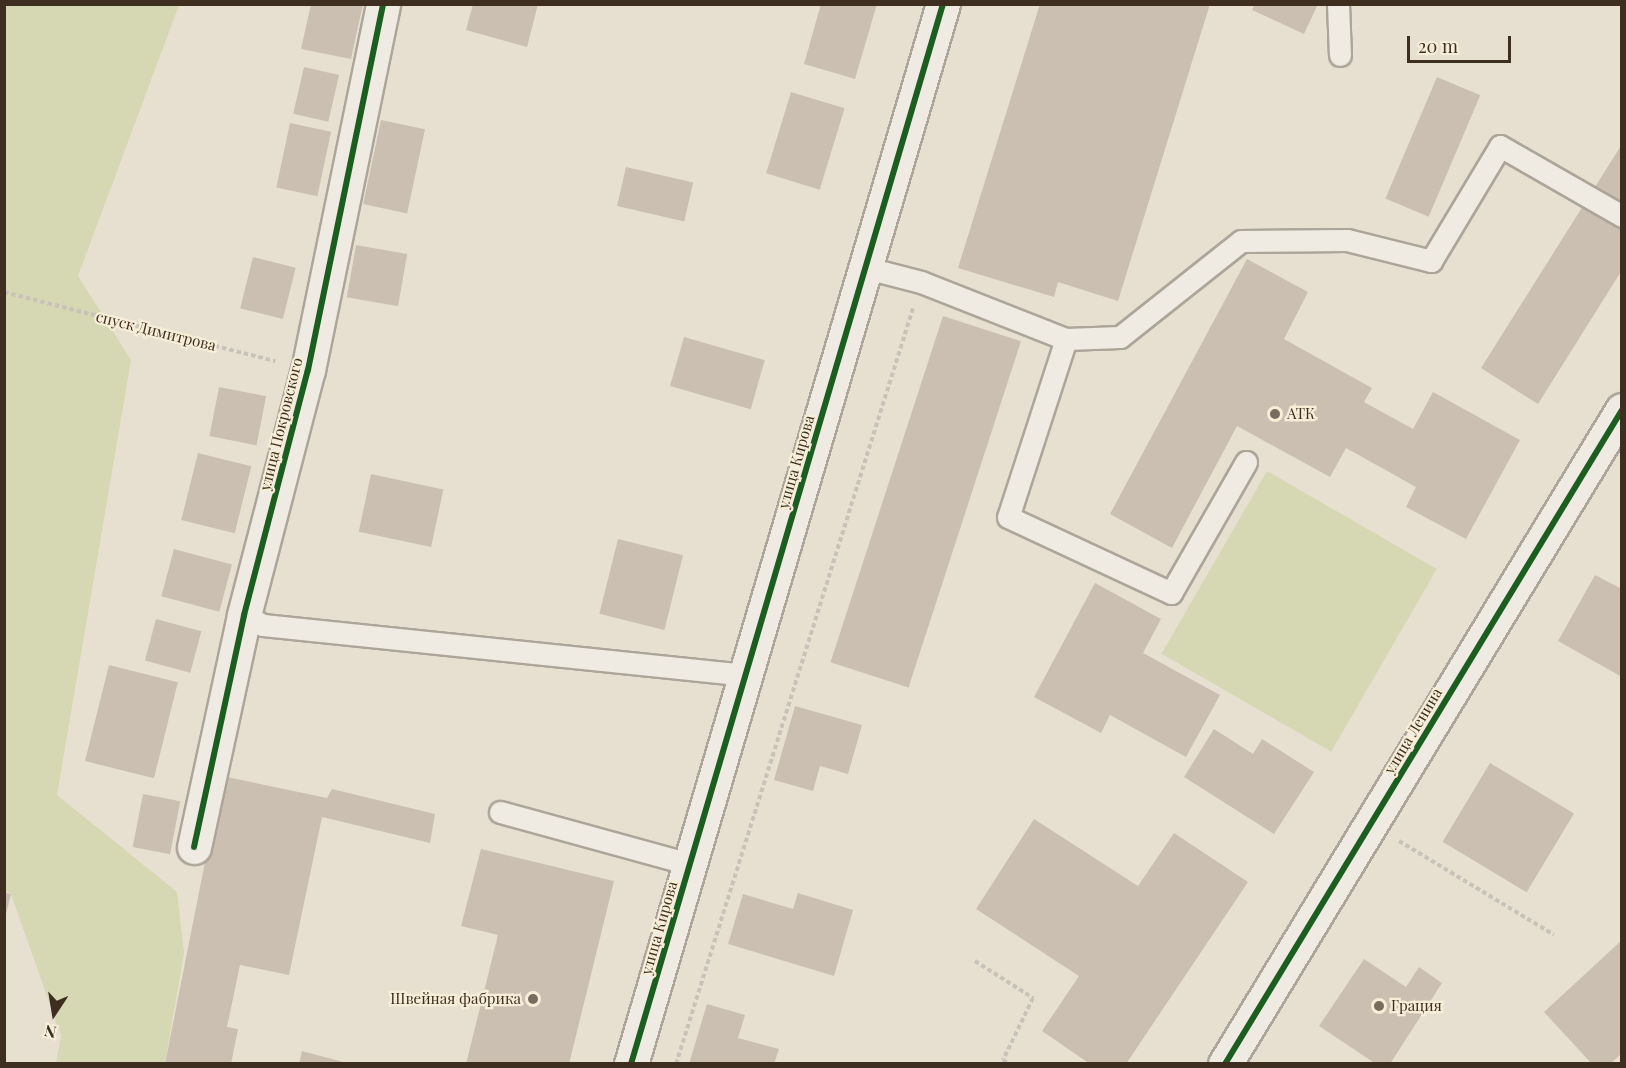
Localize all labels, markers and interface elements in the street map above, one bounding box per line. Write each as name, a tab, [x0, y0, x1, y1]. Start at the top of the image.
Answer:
scale bar	[1410, 24, 1514, 62]
text: 20 m	[1418, 34, 1458, 58]
street label: спуск Димитрова	[94, 307, 218, 355]
street label: улица Покровского	[256, 356, 306, 492]
place label: АТК	[1287, 405, 1315, 423]
marker: АТК	[1268, 407, 1282, 421]
street label: улица Кирова	[774, 413, 818, 511]
street label: улица Ленина	[1380, 685, 1446, 777]
street label: улица Кирова	[637, 879, 681, 977]
north arrow	[24, 984, 84, 1044]
place label: Швейная фабрика	[390, 990, 521, 1008]
marker: Швейная фабрика	[526, 992, 540, 1006]
place label: Грация	[1391, 997, 1442, 1015]
marker: Грация	[1372, 999, 1386, 1013]
text: N	[42, 1021, 58, 1044]

